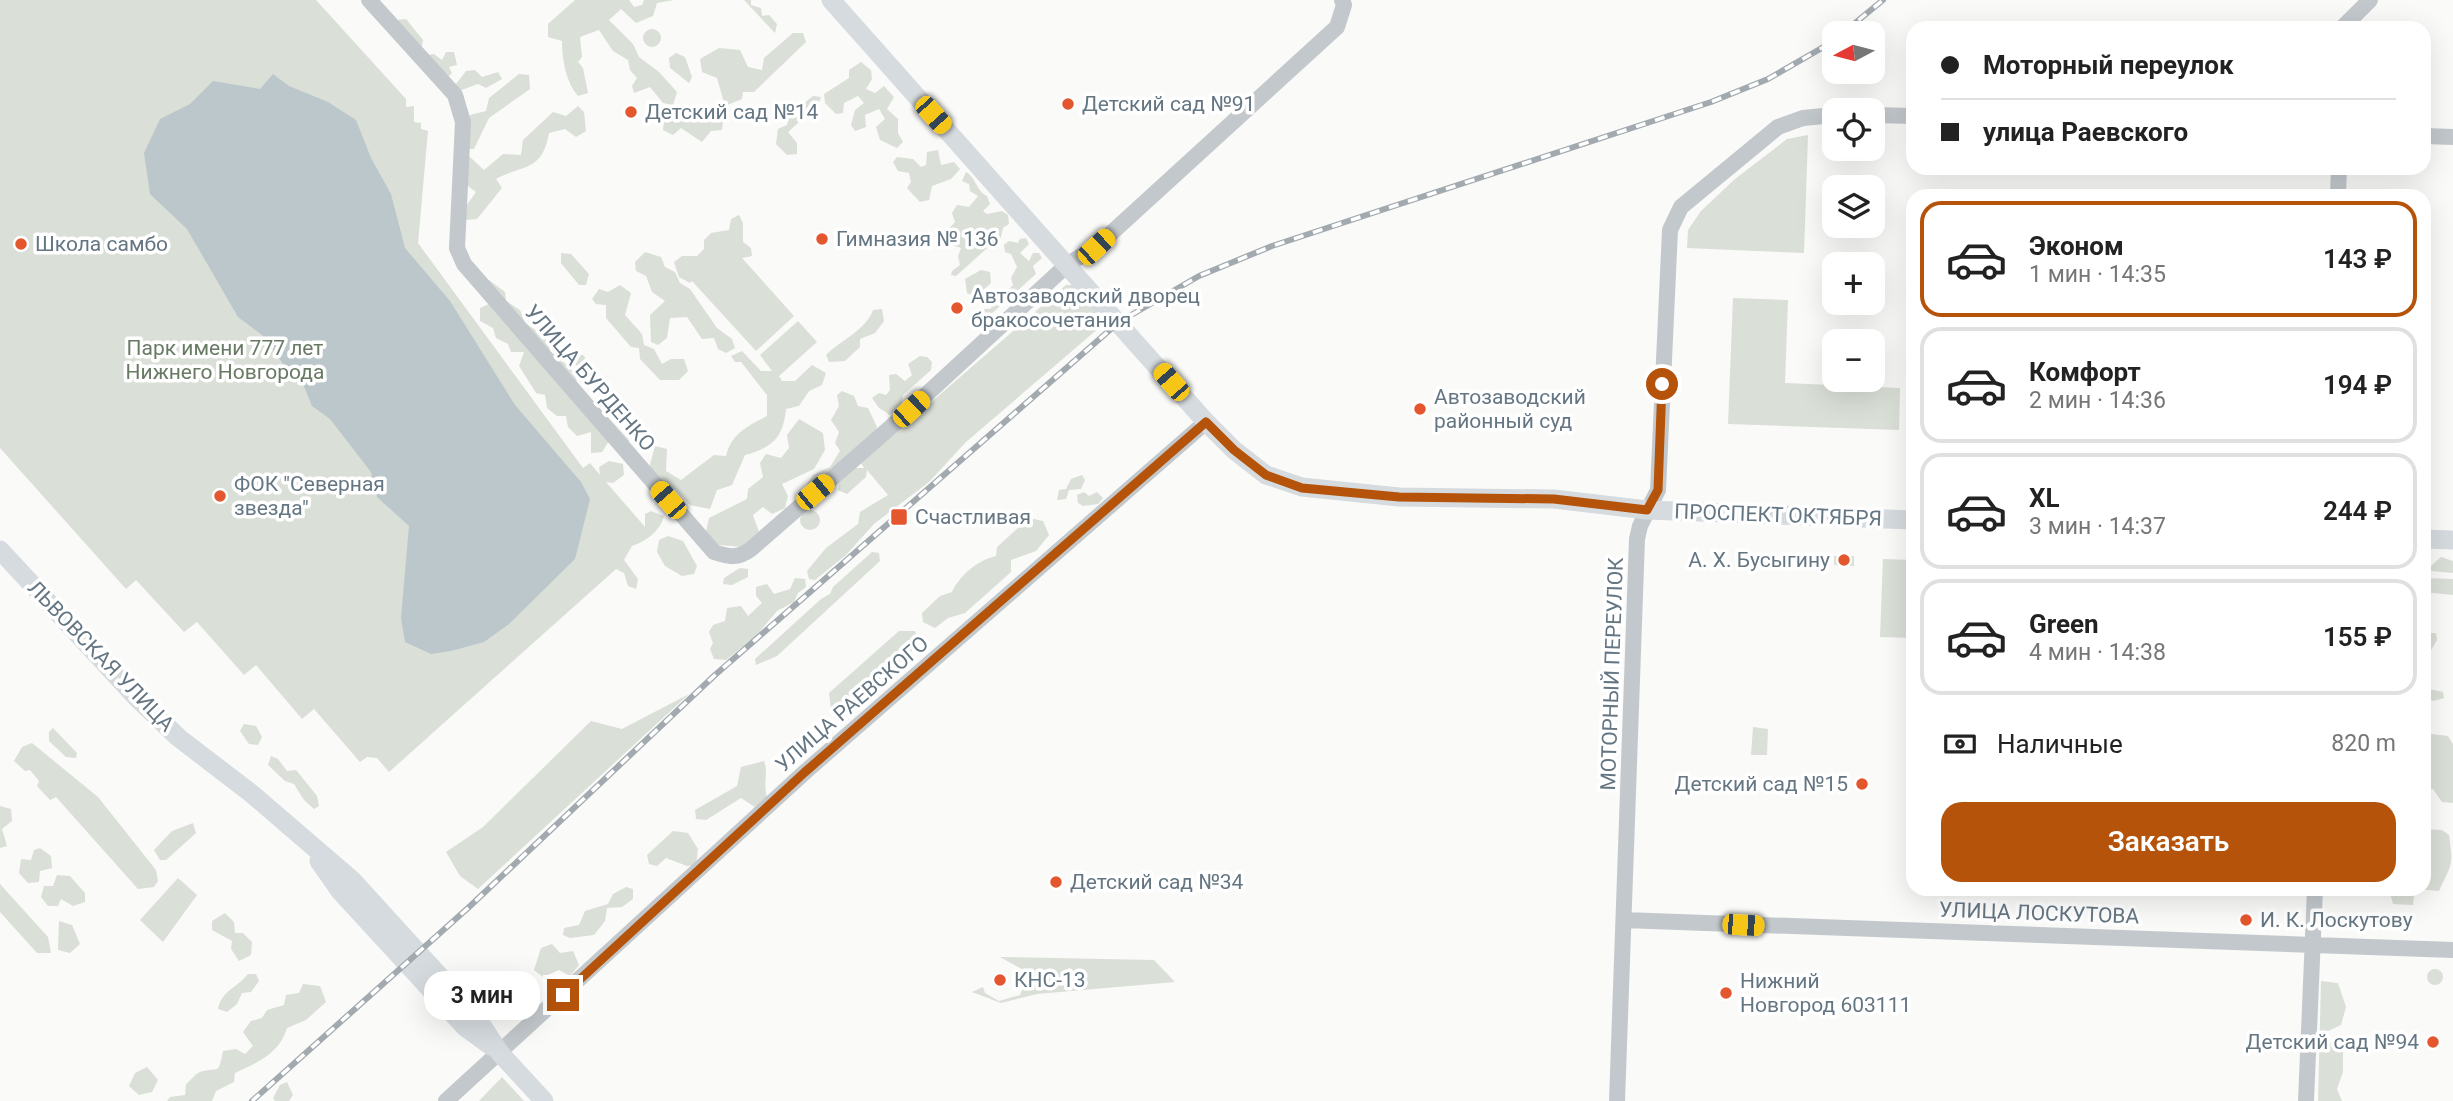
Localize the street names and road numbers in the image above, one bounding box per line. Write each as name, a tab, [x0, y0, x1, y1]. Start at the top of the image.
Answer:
street label: УЛИЦА БУРДЕНКО	[520, 300, 660, 456]
street label: ПРОСПЕКТ ОКТЯБРЯ	[1674, 499, 1882, 531]
street label: МОТОРНЫЙ ПЕРЕУЛОК	[1596, 556, 1628, 791]
street label: ЛЬВОВСКАЯ УЛИЦА	[23, 576, 179, 736]
street label: УЛИЦА РАЕВСКОГО	[771, 631, 933, 777]
street label: УЛИЦА ЛОСКУТОВА	[1938, 898, 2140, 928]

